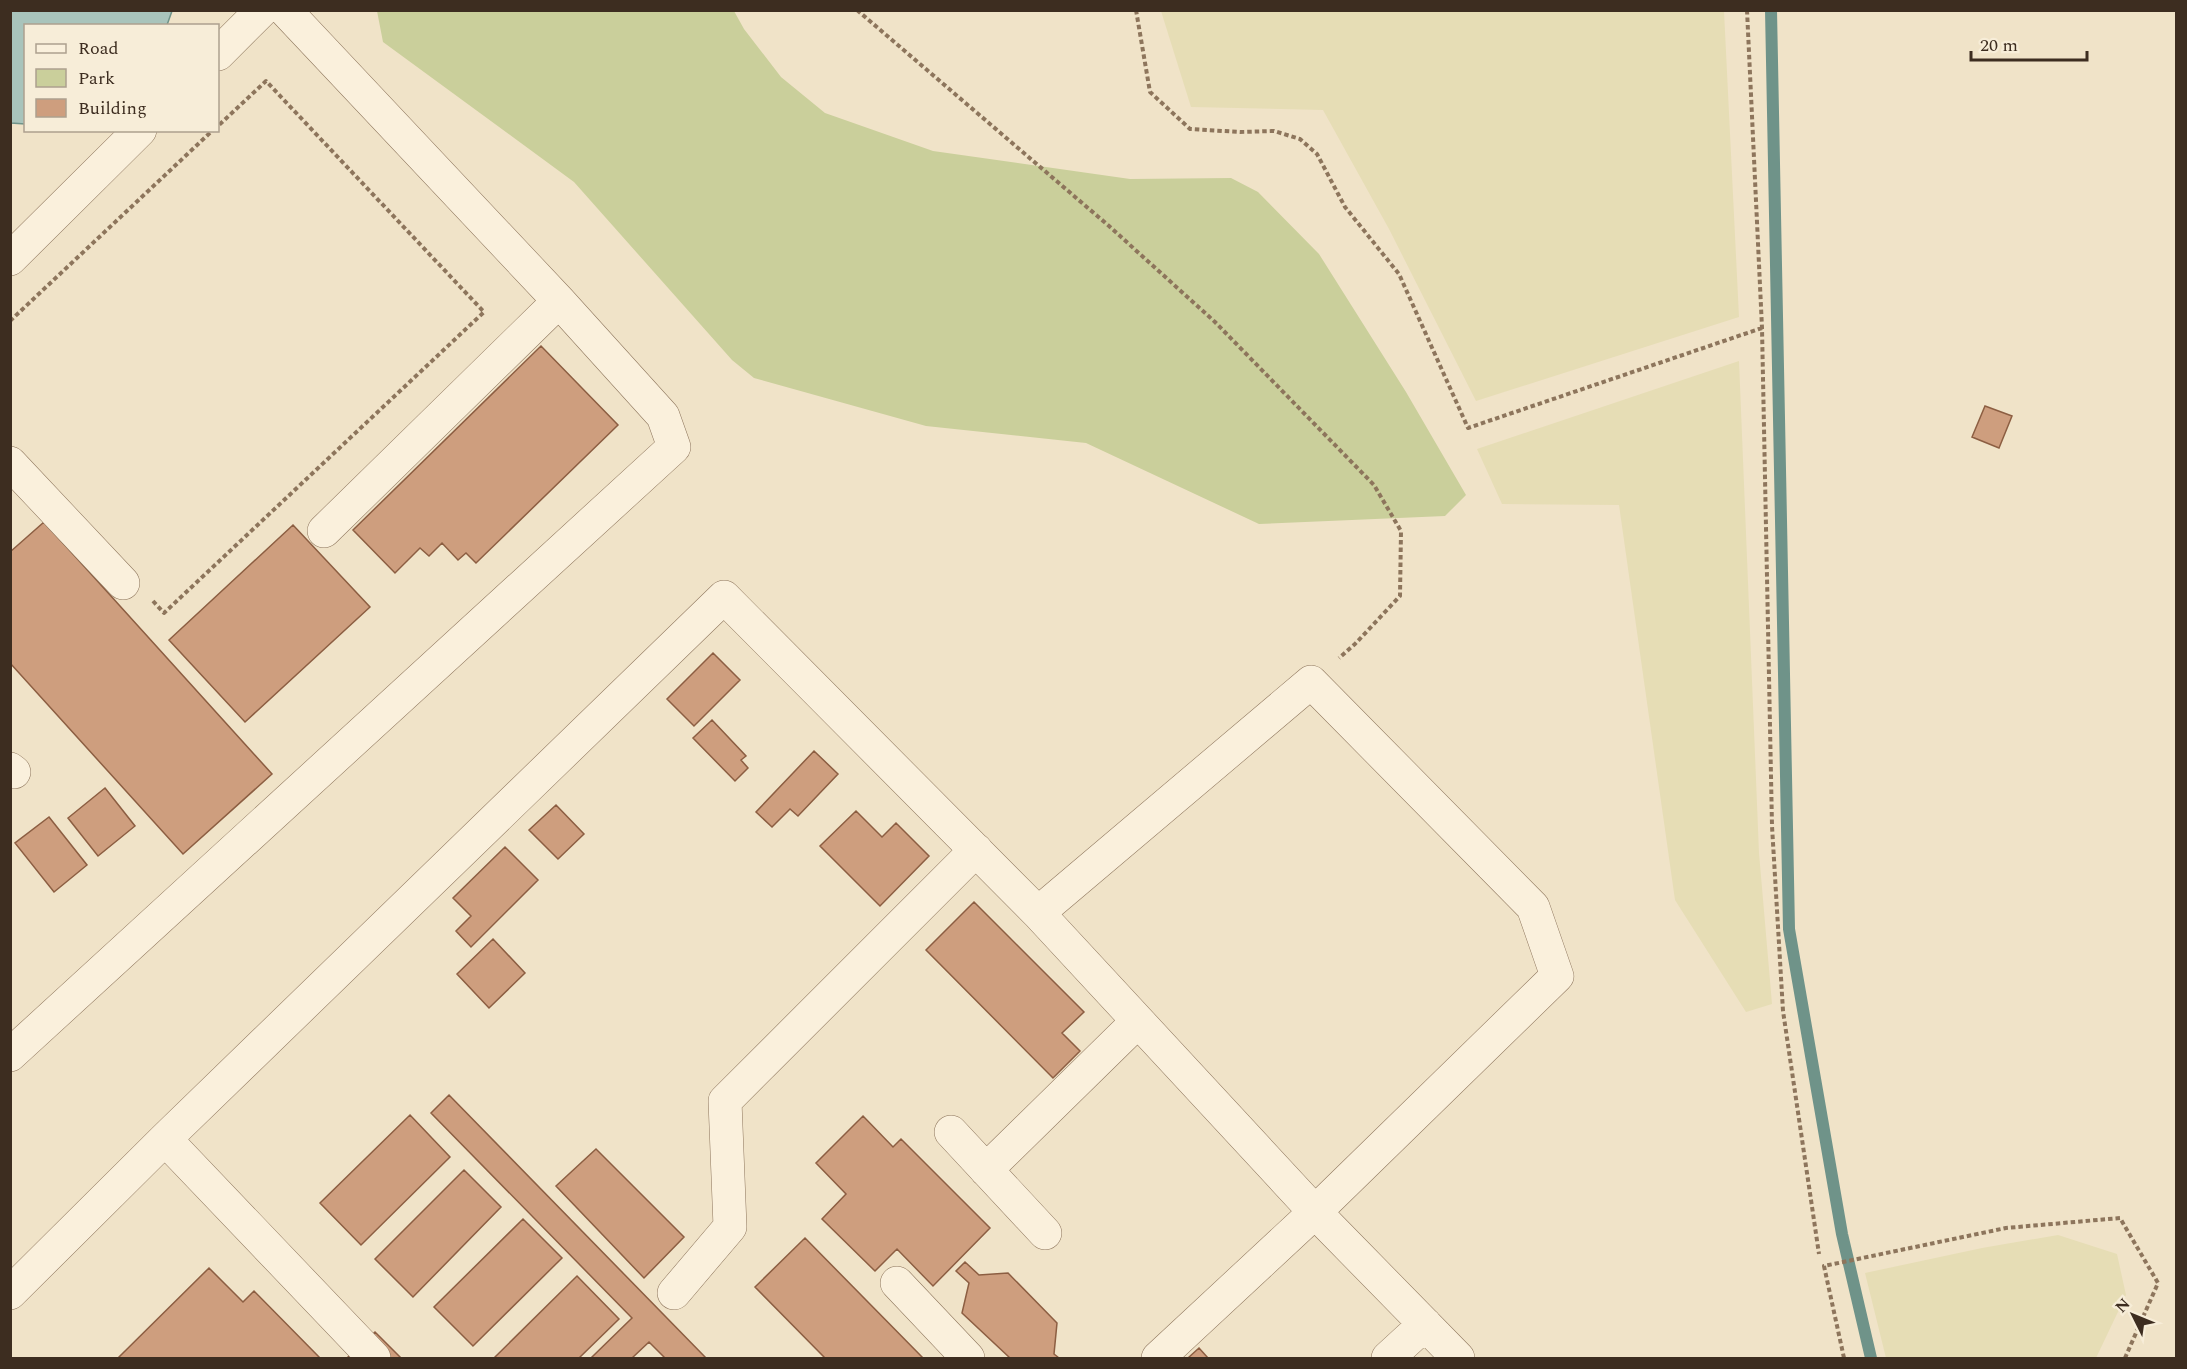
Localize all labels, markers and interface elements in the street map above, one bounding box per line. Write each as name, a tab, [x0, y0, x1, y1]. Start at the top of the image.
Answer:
legend	[24, 24, 219, 132]
scale bar	[1971, 24, 2086, 62]
text: 20 m	[1980, 32, 2018, 59]
text: Road	[78, 35, 119, 62]
text: Park	[78, 65, 115, 92]
text: Building	[78, 95, 147, 122]
north arrow	[2103, 1285, 2163, 1345]
text: N	[2110, 1292, 2136, 1318]

